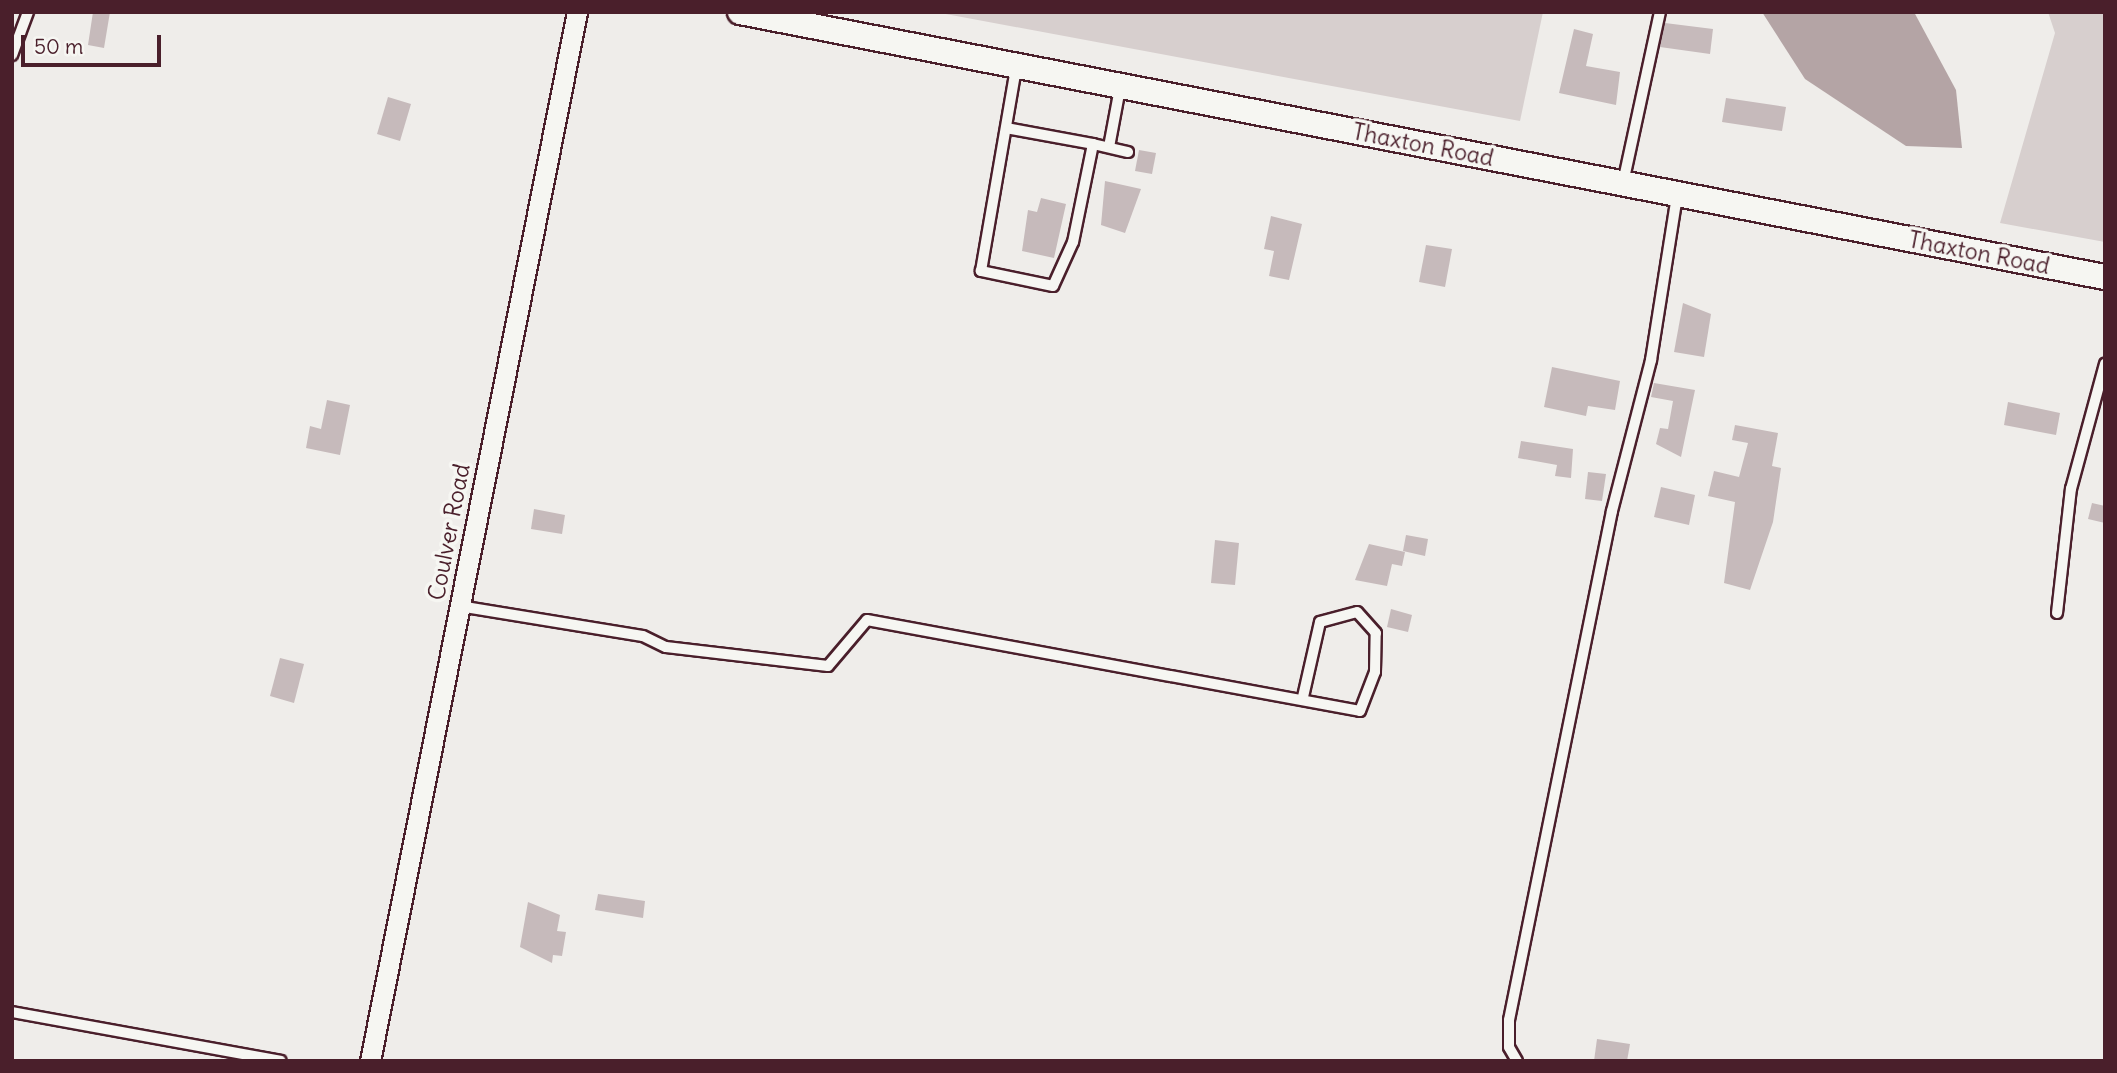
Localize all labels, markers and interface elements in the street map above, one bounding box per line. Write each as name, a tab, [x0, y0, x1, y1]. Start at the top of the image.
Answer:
scale bar	[24, 21, 164, 65]
text: 50 m	[34, 33, 83, 60]
street label: Thaxton Road	[1350, 118, 1496, 172]
street label: Thaxton Road	[1906, 226, 2052, 280]
street label: Coulver Road	[422, 461, 476, 603]

